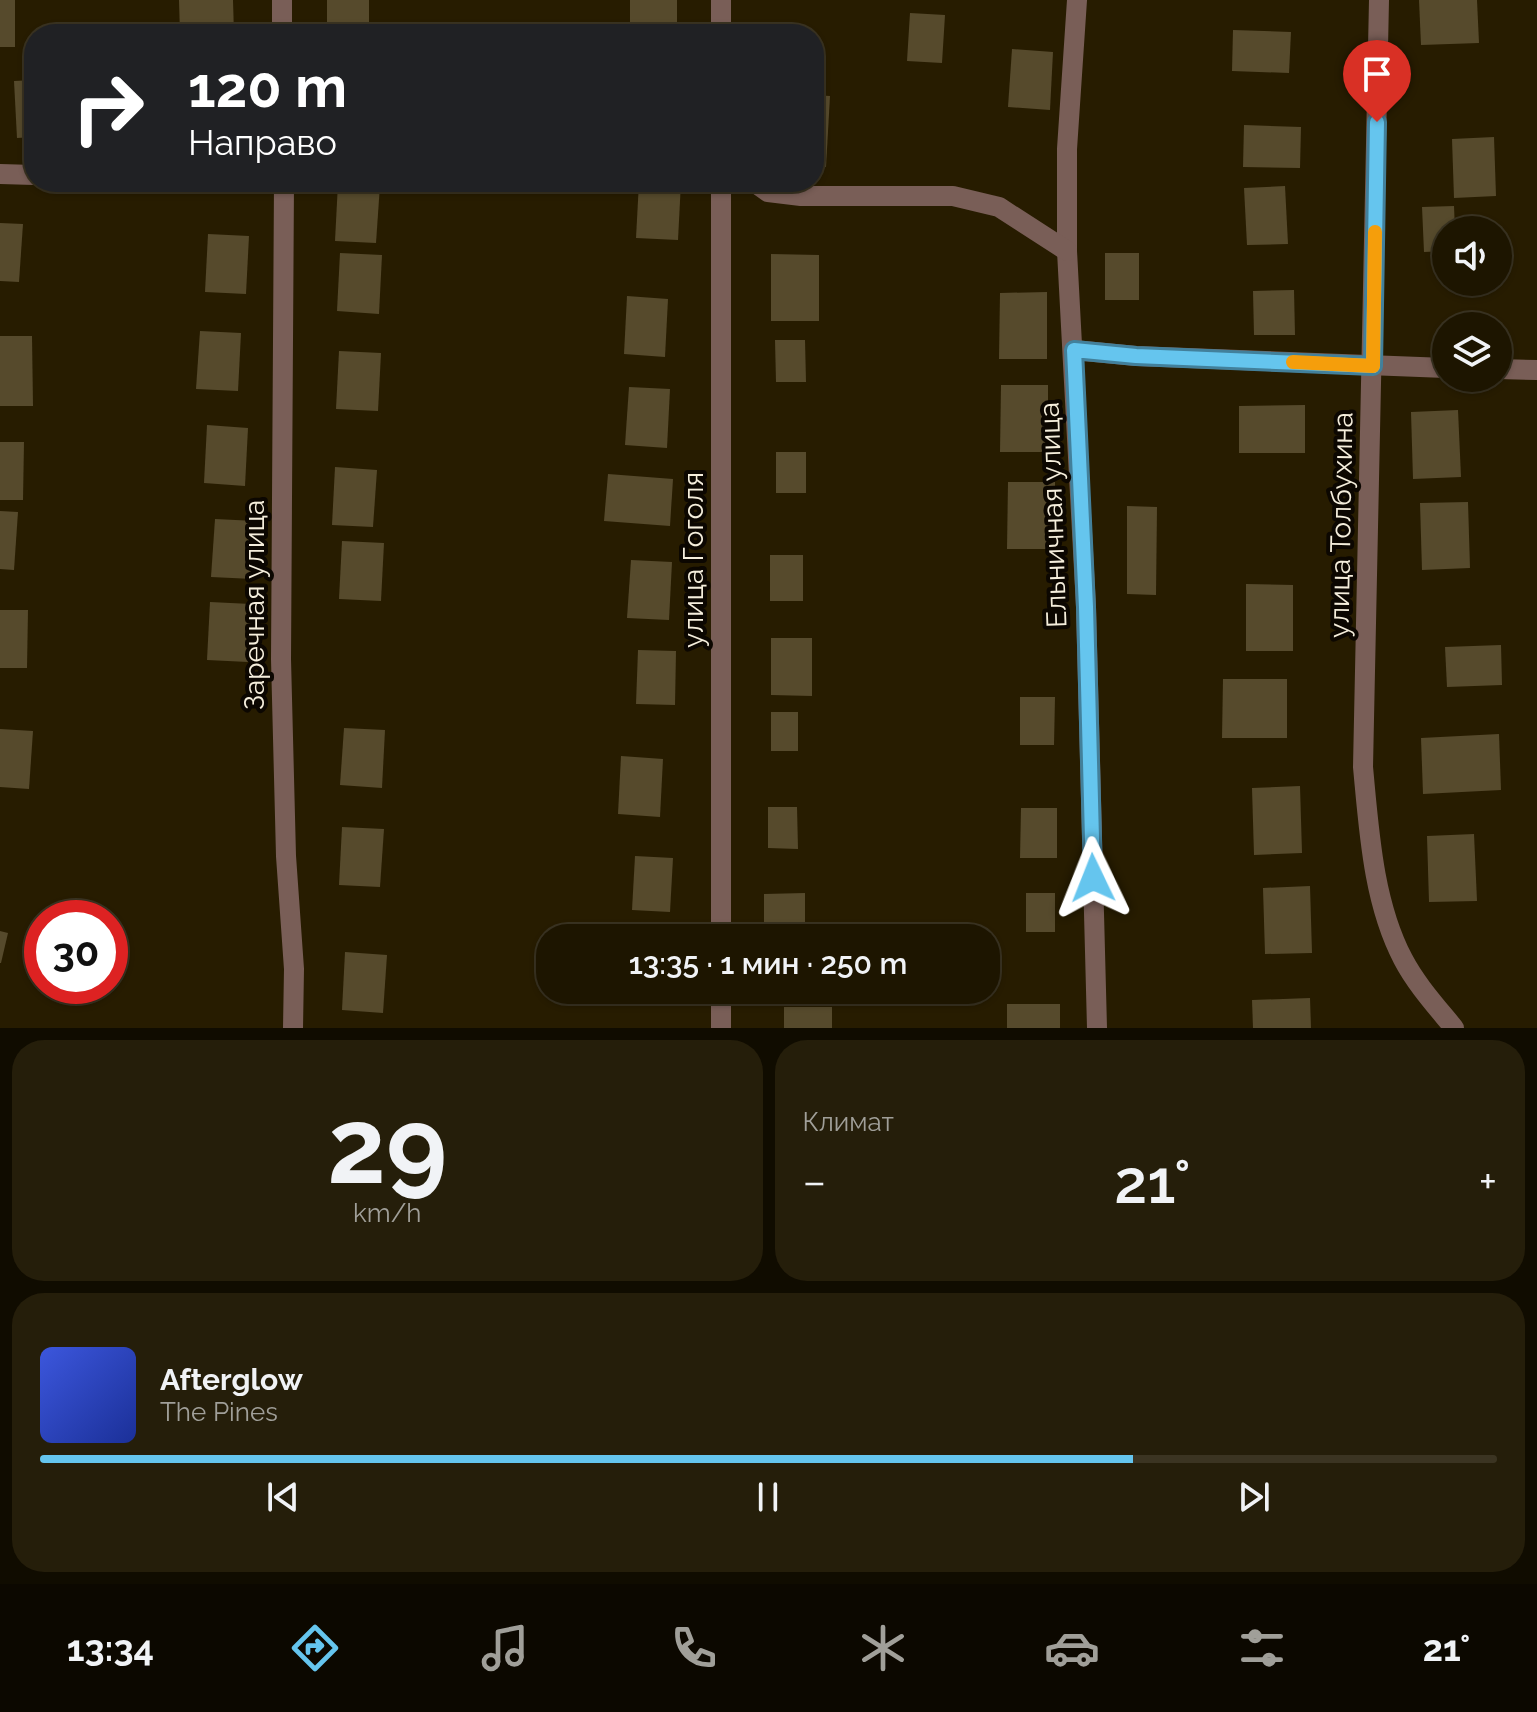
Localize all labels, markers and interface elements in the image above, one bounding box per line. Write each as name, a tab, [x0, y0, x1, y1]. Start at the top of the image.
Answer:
pin	[1343, 40, 1411, 122]
icon: arrive	[1355, 52, 1399, 96]
text: 120 m	[188, 54, 347, 120]
icon: right	[56, 56, 160, 160]
text: Направо	[188, 121, 337, 163]
map controls	[1432, 216, 1512, 392]
button: sound	[1432, 216, 1512, 296]
button: layers	[1432, 312, 1512, 392]
street label: Ельничная улица	[1033, 402, 1073, 628]
street label: улица Толбухина	[1323, 412, 1359, 638]
street label: улица Гоголя	[677, 472, 710, 648]
street label: Заречная улица	[238, 500, 271, 710]
position arrow	[1051, 836, 1135, 920]
speed limit sign: 30	[24, 900, 128, 1004]
text: 13:35 · 1 мин · 250 m	[629, 946, 907, 981]
text: 29	[327, 1085, 447, 1207]
text: Климат	[803, 1107, 894, 1137]
text: 21°	[1114, 1147, 1191, 1217]
text: −	[803, 1156, 826, 1207]
text: +	[1479, 1156, 1497, 1207]
text: km/h	[353, 1198, 422, 1228]
text: Afterglow	[160, 1362, 303, 1397]
text: The Pines	[160, 1397, 278, 1427]
icon: previous	[261, 1475, 305, 1519]
icon: pause	[746, 1475, 790, 1519]
icon: next	[1232, 1475, 1276, 1519]
icon: directions	[287, 1620, 343, 1676]
icon: music	[477, 1620, 533, 1676]
icon: phone	[666, 1620, 722, 1676]
icon: climate	[855, 1620, 911, 1676]
icon: car	[1044, 1620, 1100, 1676]
icon: filters	[1234, 1620, 1290, 1676]
text: 13:34	[67, 1627, 154, 1669]
text: 21°	[1423, 1627, 1470, 1669]

